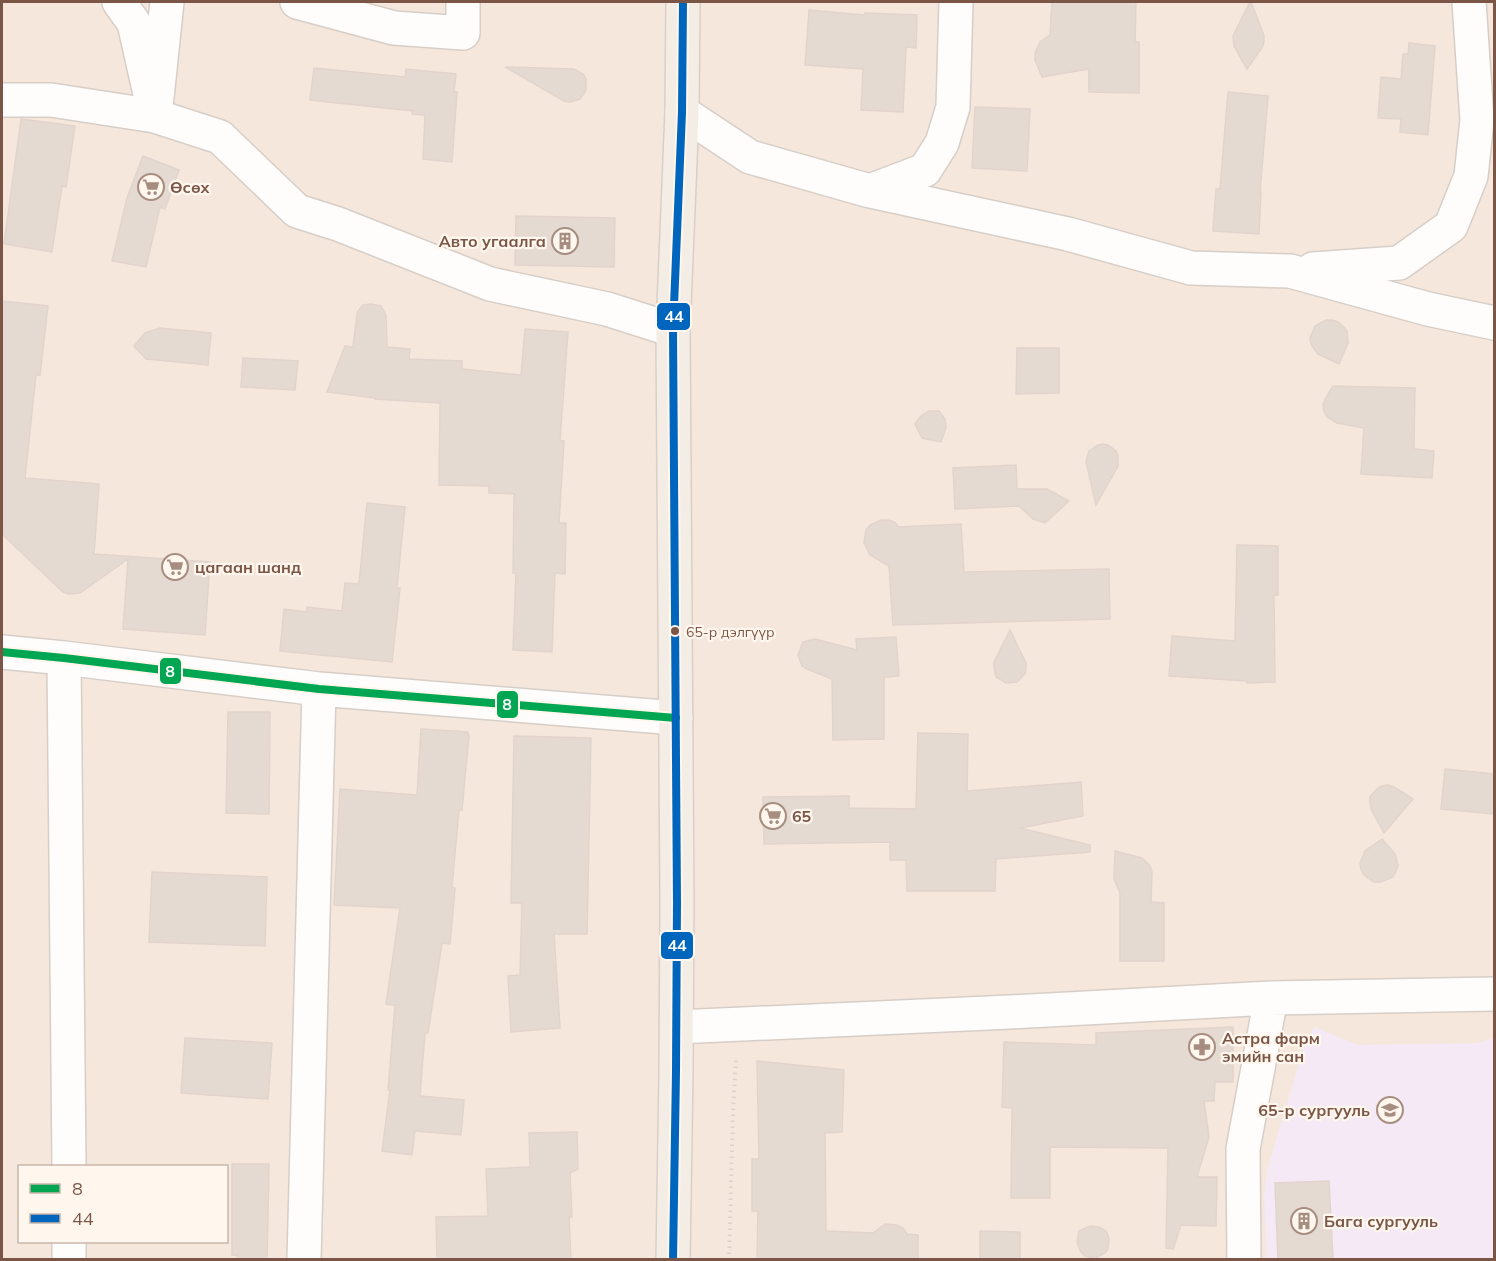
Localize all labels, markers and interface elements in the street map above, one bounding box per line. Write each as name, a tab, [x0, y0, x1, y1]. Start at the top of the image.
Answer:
supermarket icon: Өсөх	[136, 172, 166, 202]
place label: Өсөх	[170, 177, 210, 197]
building icon: Авто угаалга	[550, 226, 580, 256]
place label: Авто угаалга	[439, 231, 546, 251]
line badge: 44	[656, 302, 691, 331]
text: 44	[664, 306, 684, 326]
supermarket icon: цагаан шанд	[160, 552, 190, 582]
place label: цагаан шанд	[195, 557, 301, 577]
place label: 65-р дэлгүүр	[686, 623, 775, 641]
marker: 65-р дэлгүүр	[669, 625, 681, 637]
line badge: 8	[159, 657, 182, 685]
text: 8	[165, 661, 175, 681]
line badge: 8	[496, 690, 519, 719]
text: 8	[502, 694, 512, 714]
supermarket icon: 65	[758, 801, 788, 831]
place label: 65	[792, 806, 812, 826]
line badge: 44	[660, 931, 694, 960]
text: 44	[667, 935, 687, 955]
place label: Астра фарм эмийн сан	[1222, 1028, 1320, 1066]
pharmacy icon: Астра фарм эмийн сан	[1187, 1032, 1217, 1062]
school or university icon: 65-р сургууль	[1375, 1095, 1405, 1125]
place label: 65-р сургууль	[1258, 1100, 1370, 1120]
legend	[18, 1165, 228, 1243]
text: 8	[72, 1177, 83, 1200]
building icon: Бага сургууль	[1289, 1206, 1319, 1236]
text: 44	[72, 1207, 94, 1230]
place label: Бага сургууль	[1324, 1211, 1438, 1231]

